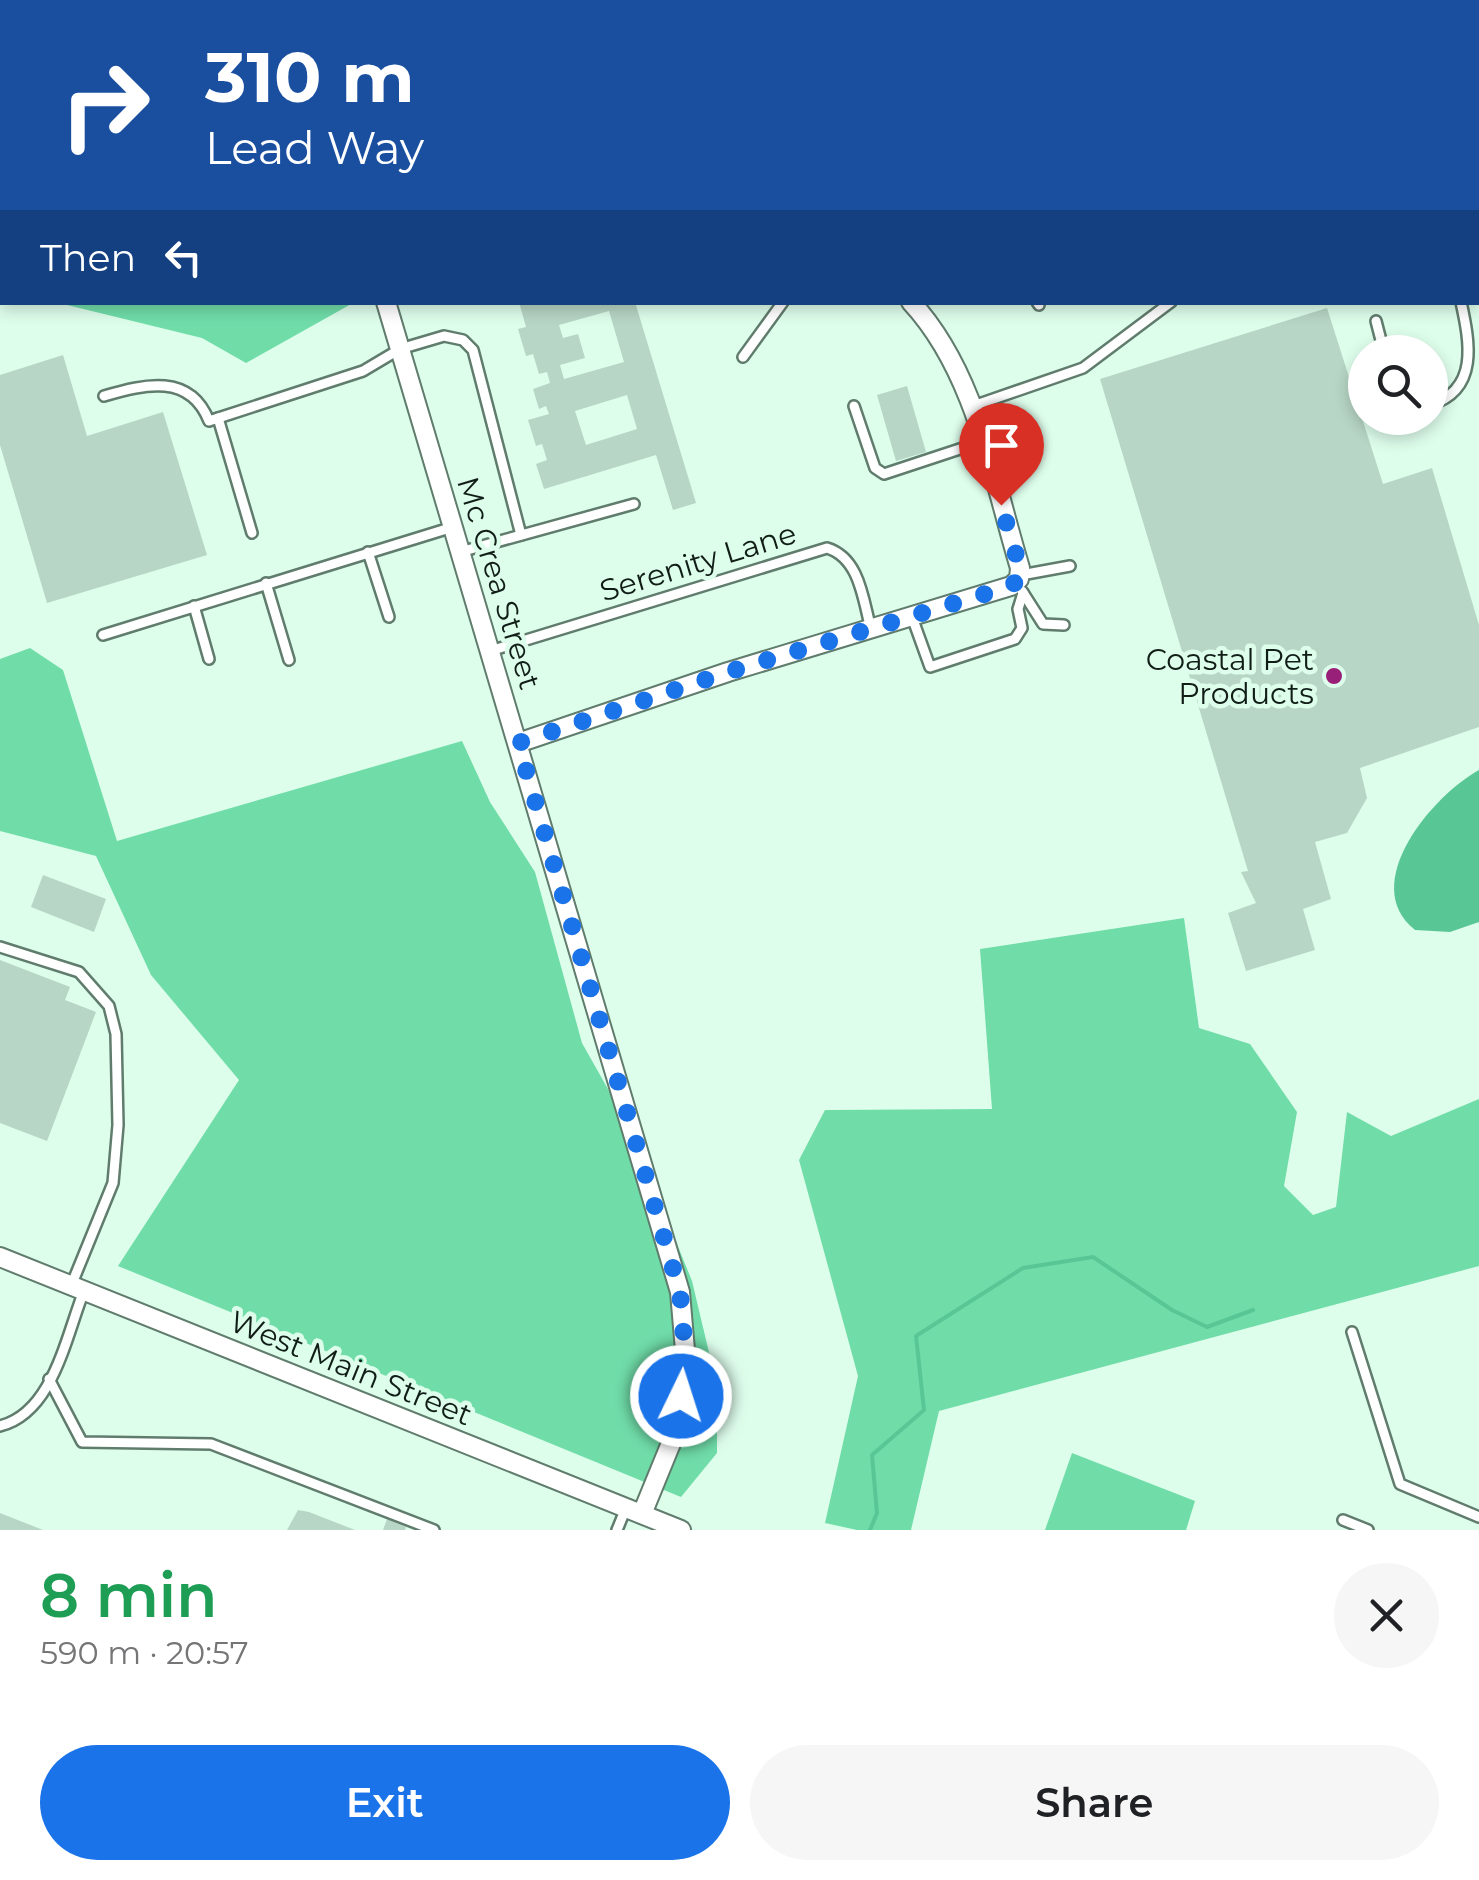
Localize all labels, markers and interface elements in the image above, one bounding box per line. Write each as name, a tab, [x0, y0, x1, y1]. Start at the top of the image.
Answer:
text: 310 m	[205, 34, 415, 120]
icon: right	[40, 40, 170, 170]
text: Lead Way	[205, 120, 424, 175]
icon: left	[156, 230, 211, 285]
text: Then	[40, 234, 136, 281]
map controls	[1348, 335, 1448, 435]
button: search	[1348, 335, 1448, 435]
pin	[959, 403, 1044, 506]
icon: arrive	[974, 418, 1029, 473]
street label: Mc Crea Street	[449, 472, 549, 694]
street label: Serenity Lane	[595, 515, 801, 609]
place label: Coastal Pet Products	[1146, 641, 1314, 712]
marker: Coastal Pet Products	[1323, 665, 1345, 687]
street label: West Main Street	[225, 1303, 477, 1433]
position arrow	[629, 1344, 733, 1448]
text: 8 min	[40, 1559, 217, 1632]
button: close	[1334, 1563, 1439, 1668]
text: 590 m · 20:57	[40, 1633, 249, 1672]
button: Exit	[40, 1745, 730, 1860]
button: Share	[750, 1745, 1439, 1860]

